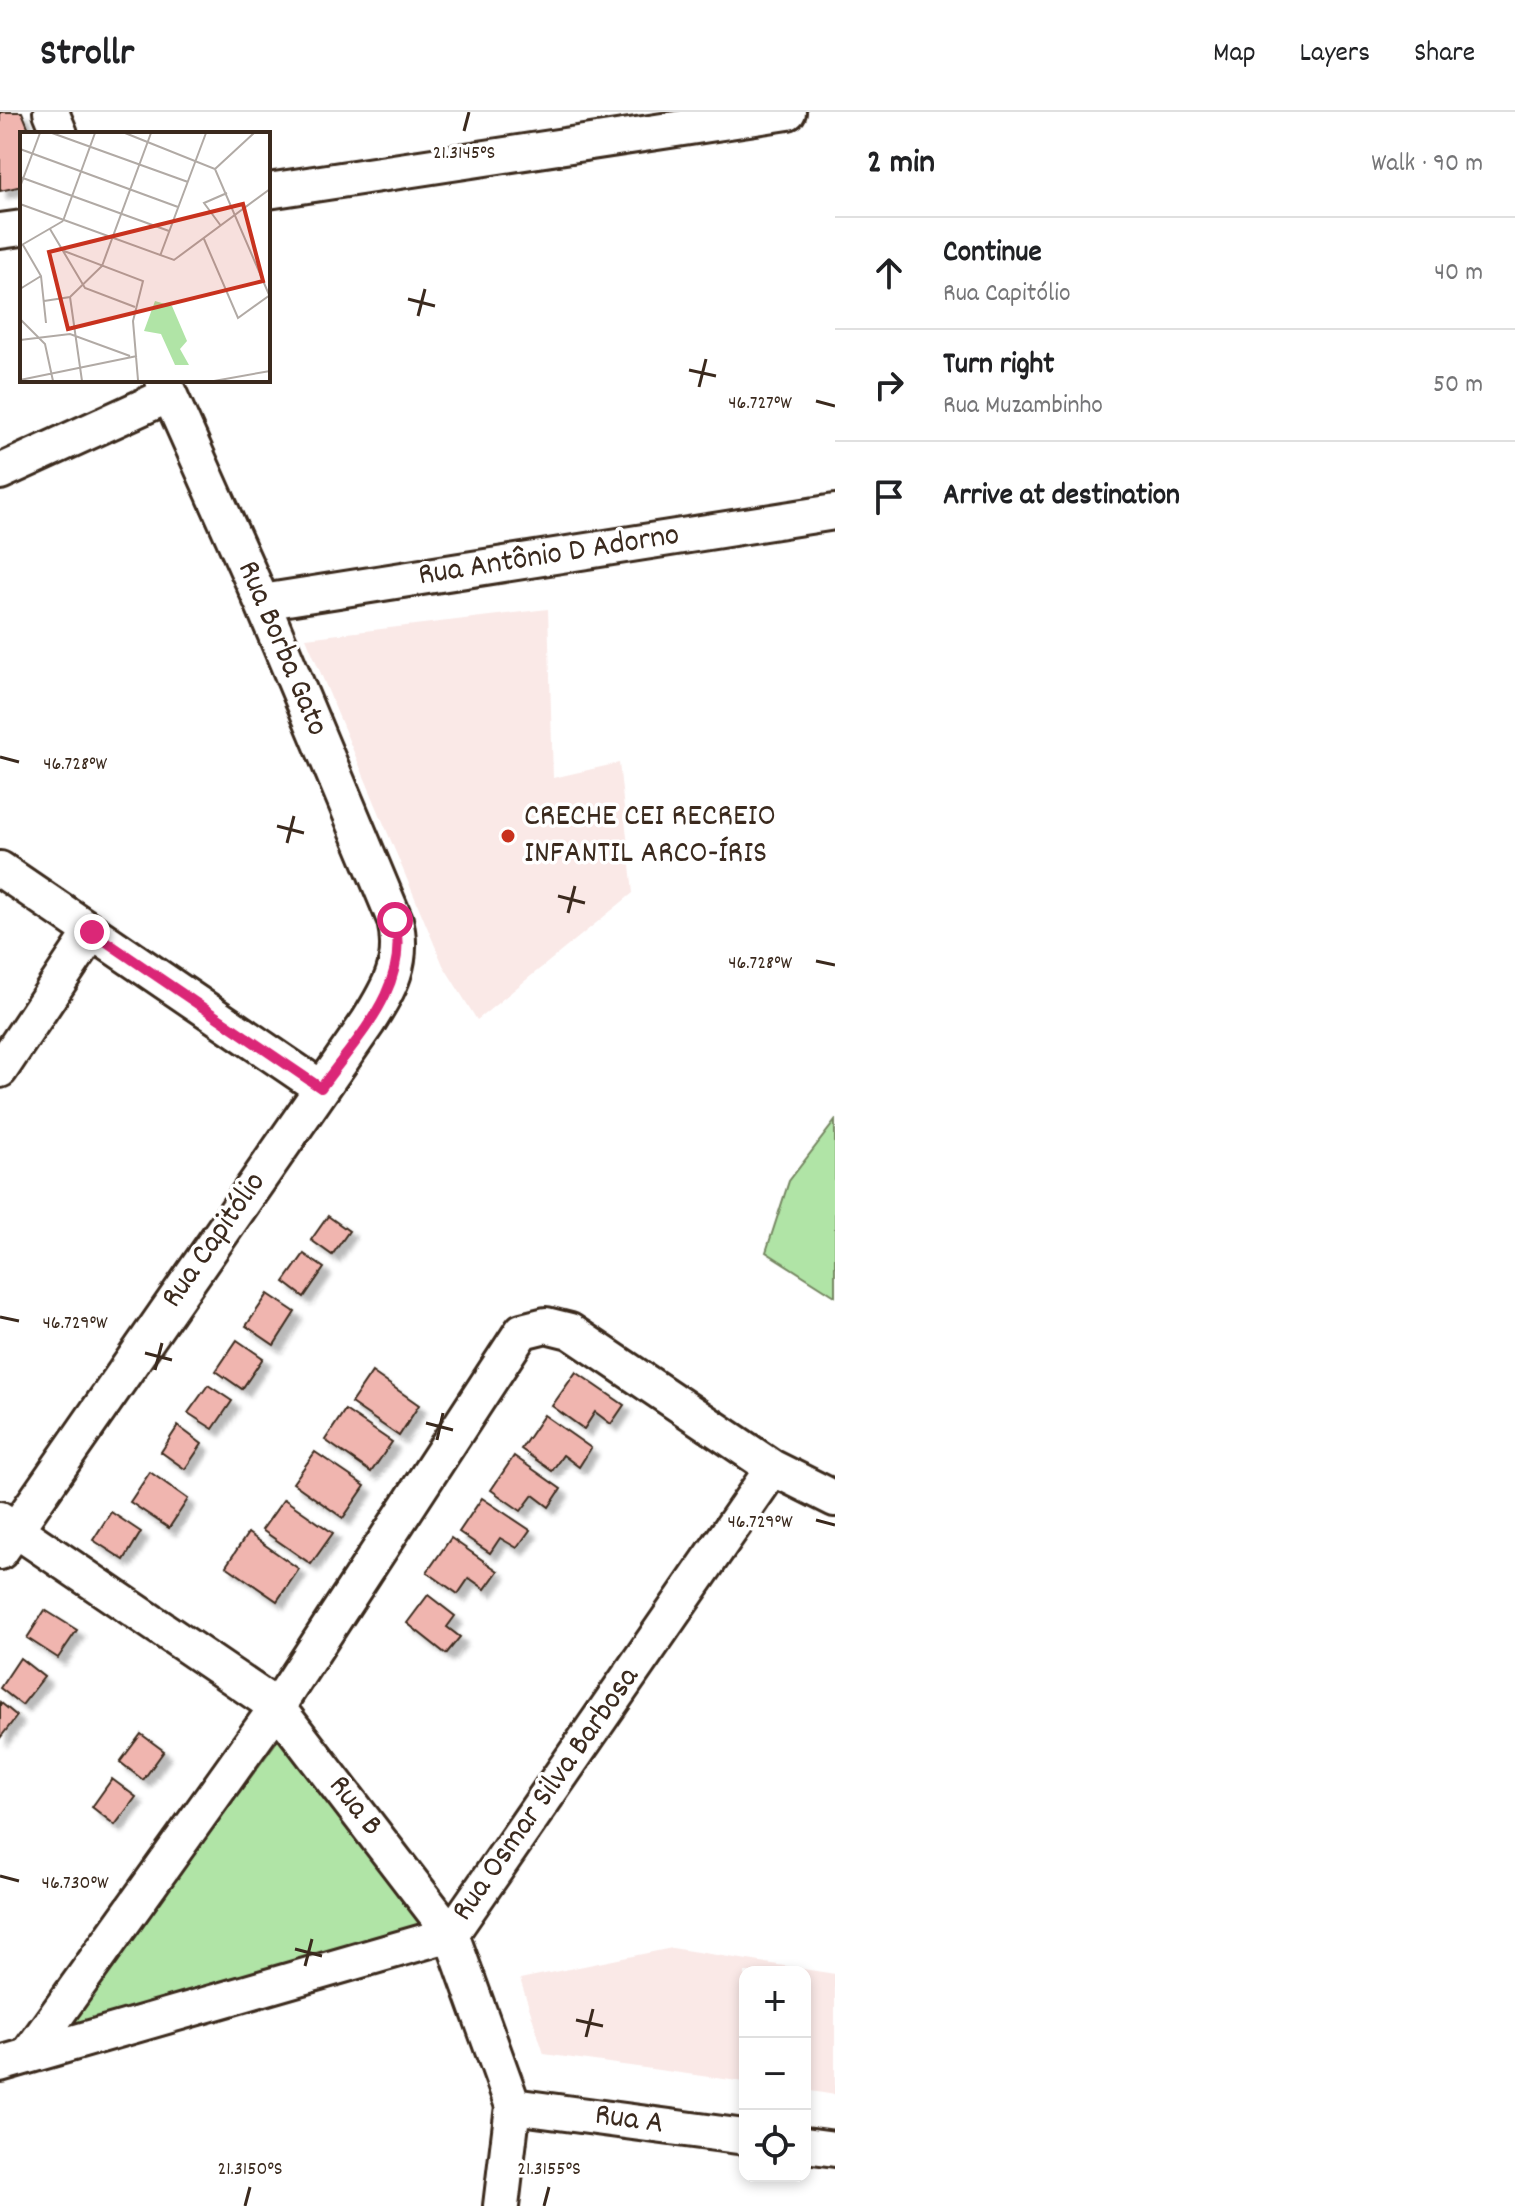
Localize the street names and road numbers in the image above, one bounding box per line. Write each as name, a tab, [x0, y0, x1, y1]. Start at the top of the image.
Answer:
street label: Rua Antônio D Adorno	[415, 514, 683, 600]
street label: Rua Borba Gato	[223, 554, 339, 744]
street label: Rua Capitólio	[151, 1164, 279, 1318]
street label: Rua Osmar Silva Barbosa	[442, 1657, 653, 1932]
street label: Rua B	[315, 1766, 393, 1848]
street label: Rua A	[592, 2093, 666, 2149]

